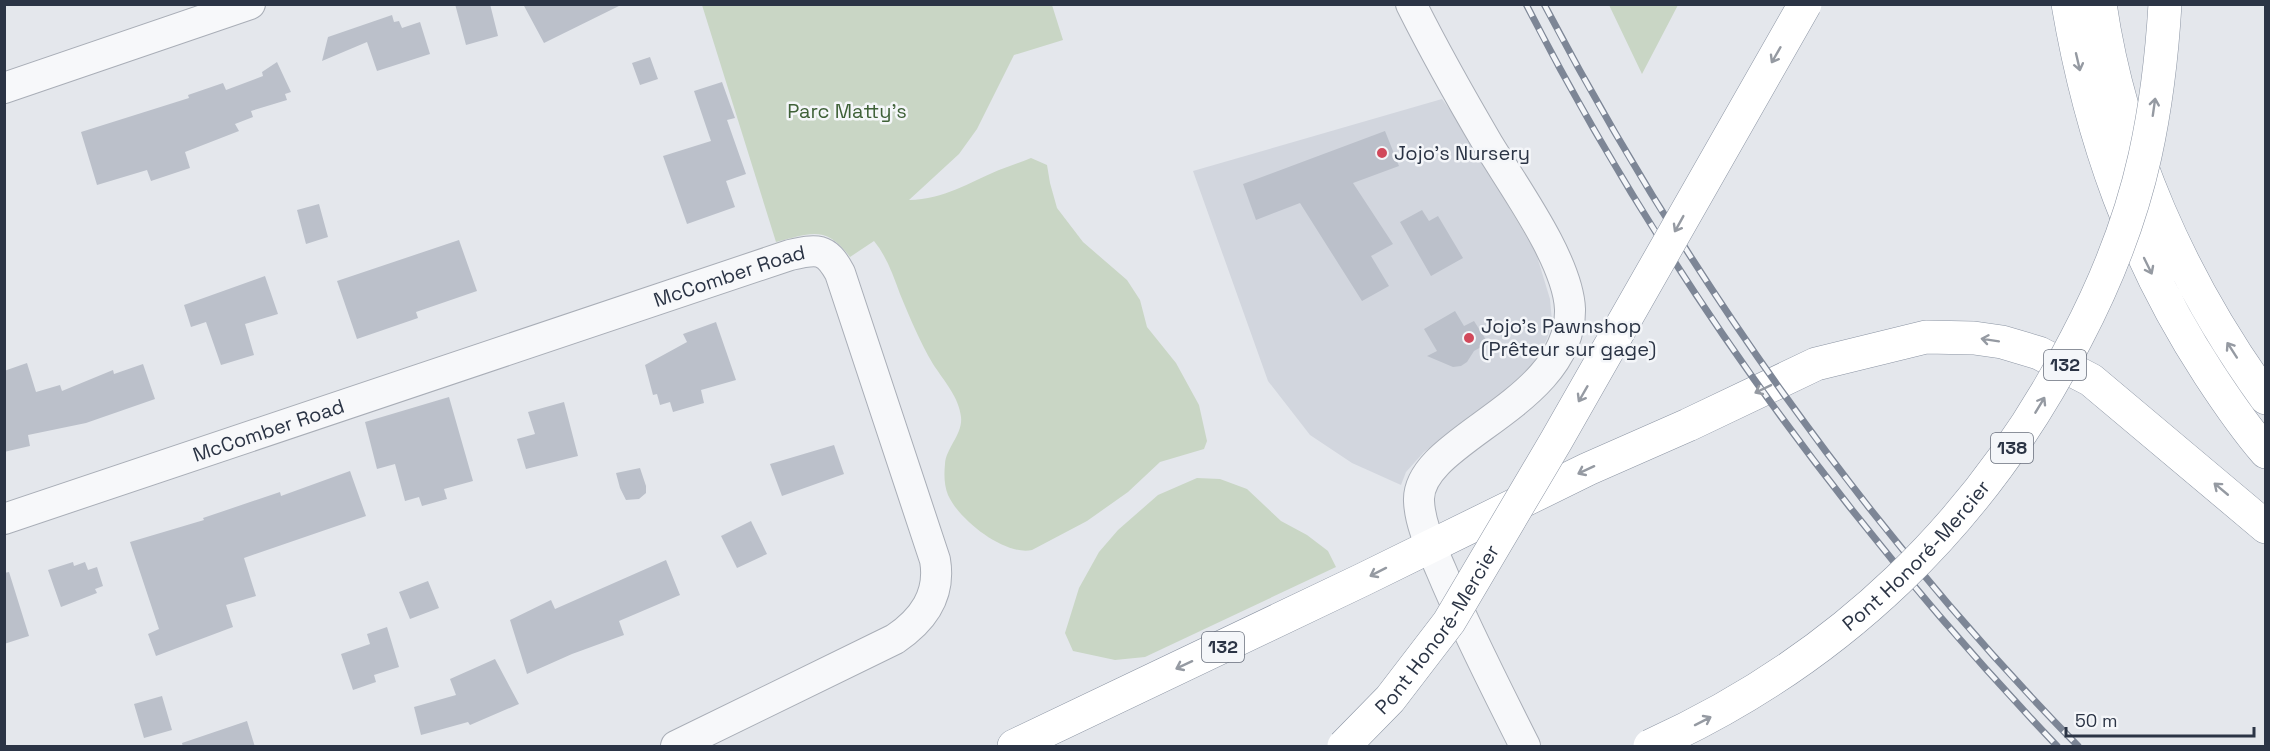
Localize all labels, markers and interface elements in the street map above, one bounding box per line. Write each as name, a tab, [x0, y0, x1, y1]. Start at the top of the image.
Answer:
one-way arrow	[1770, 46, 1782, 63]
one-way arrow	[2073, 52, 2085, 71]
park label: Parc Matty's	[787, 98, 907, 124]
one-way arrow	[2148, 98, 2159, 117]
place label: Jojo's Nursery	[1394, 140, 1530, 166]
marker: Jojo's Nursery	[1375, 146, 1389, 160]
one-way arrow	[1673, 215, 1685, 232]
street label: McComber Road	[650, 239, 807, 313]
one-way arrow	[2142, 256, 2154, 274]
place label: Jojo's Pawnshop (Prêteur sur gage)	[1481, 313, 1656, 362]
marker: Jojo's Pawnshop (Prêteur sur gage)	[1462, 331, 1476, 345]
one-way arrow	[1981, 335, 2000, 346]
one-way arrow	[2226, 343, 2238, 359]
road number: 132	[2044, 350, 2086, 380]
one-way arrow	[1754, 384, 1772, 395]
one-way arrow	[1576, 385, 1588, 402]
street label: McComber Road	[189, 393, 348, 468]
one-way arrow	[2034, 397, 2046, 414]
road number: 138	[1991, 433, 2033, 463]
one-way arrow	[1577, 464, 1595, 476]
street label: Pont Honoré-Mercier	[1837, 475, 1996, 637]
one-way arrow	[2213, 483, 2229, 496]
street label: Pont Honoré-Mercier	[1369, 540, 1505, 720]
one-way arrow	[1370, 567, 1388, 578]
road number: 132	[1202, 632, 1244, 662]
one-way arrow	[1175, 660, 1193, 672]
scale bar	[2066, 700, 2254, 738]
text: 50 m	[2075, 709, 2117, 732]
one-way arrow	[1693, 715, 1711, 726]

